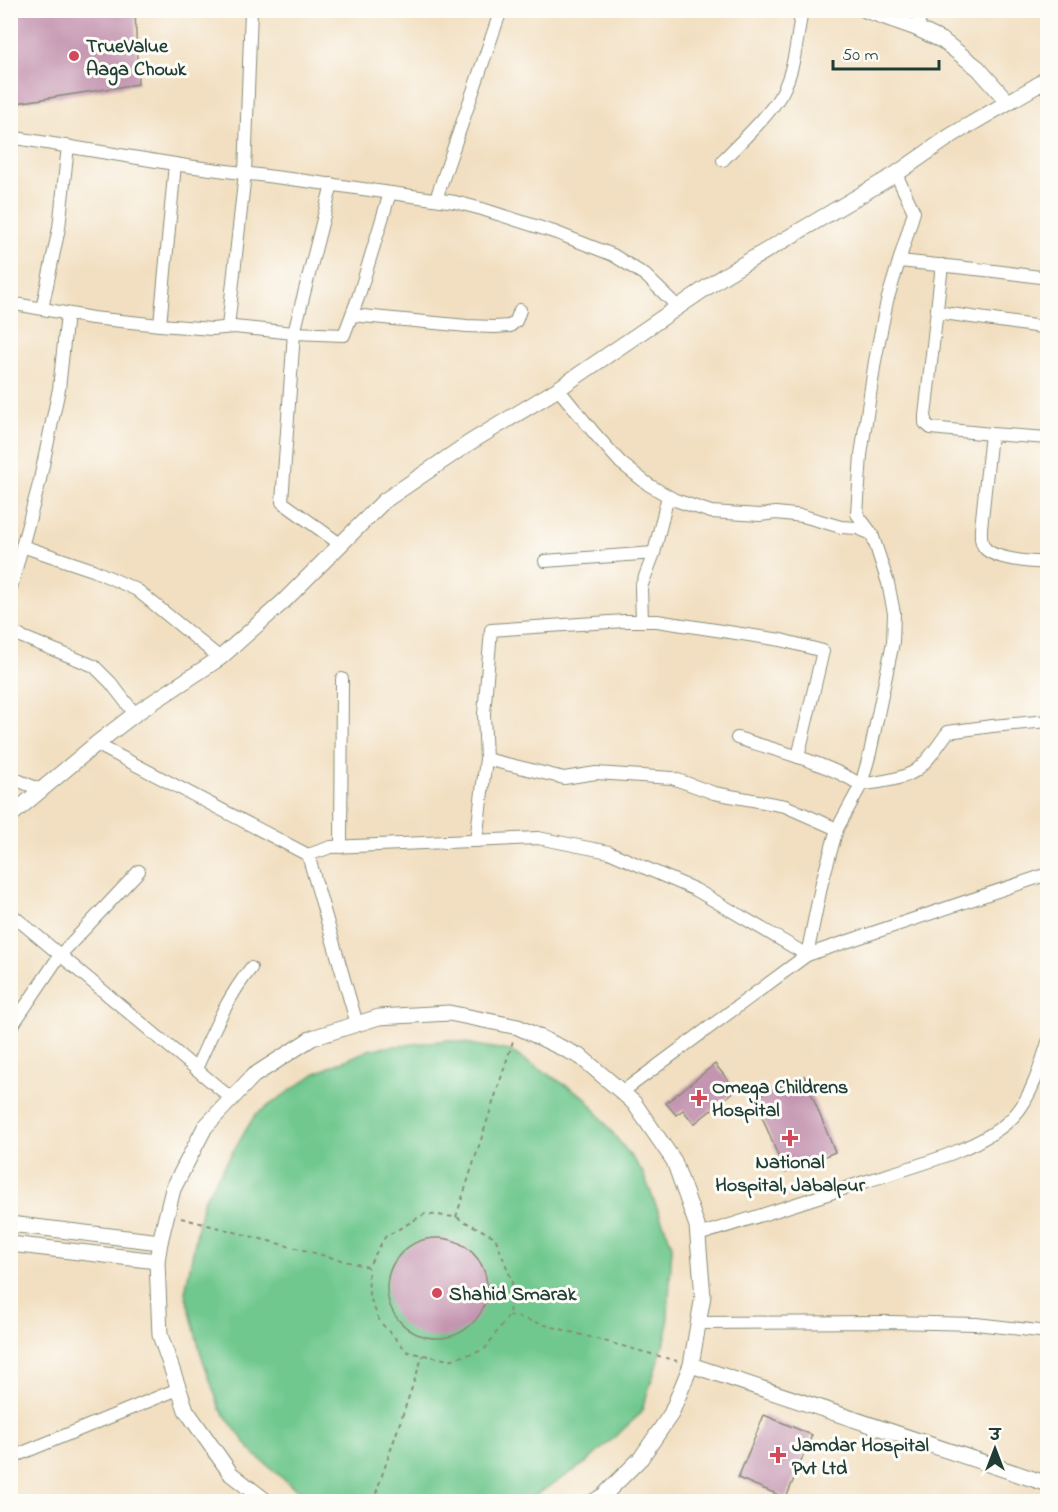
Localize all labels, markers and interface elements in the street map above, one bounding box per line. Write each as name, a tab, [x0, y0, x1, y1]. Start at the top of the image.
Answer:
place label: TrueValue Aaga Chowk	[86, 33, 188, 86]
scale bar	[833, 33, 940, 71]
text: 50 m	[842, 43, 879, 69]
marker: TrueValue Aaga Chowk	[67, 49, 81, 63]
place label: Omega Childrens Hospital	[712, 1074, 848, 1126]
marker: Omega Childrens Hospital	[690, 1089, 708, 1107]
marker: National Hospital, Jabalpur	[781, 1129, 799, 1147]
place label: National Hospital, Jabalpur	[715, 1149, 866, 1201]
place label: Shahid Smarak	[449, 1281, 578, 1310]
marker: Shahid Smarak	[430, 1286, 444, 1300]
north arrow	[965, 1419, 1025, 1479]
text: उ	[988, 1424, 1002, 1448]
place label: Jamdar Hospital Pvt Ltd	[792, 1432, 929, 1484]
marker: Jamdar Hospital Pvt Ltd	[769, 1446, 787, 1464]

